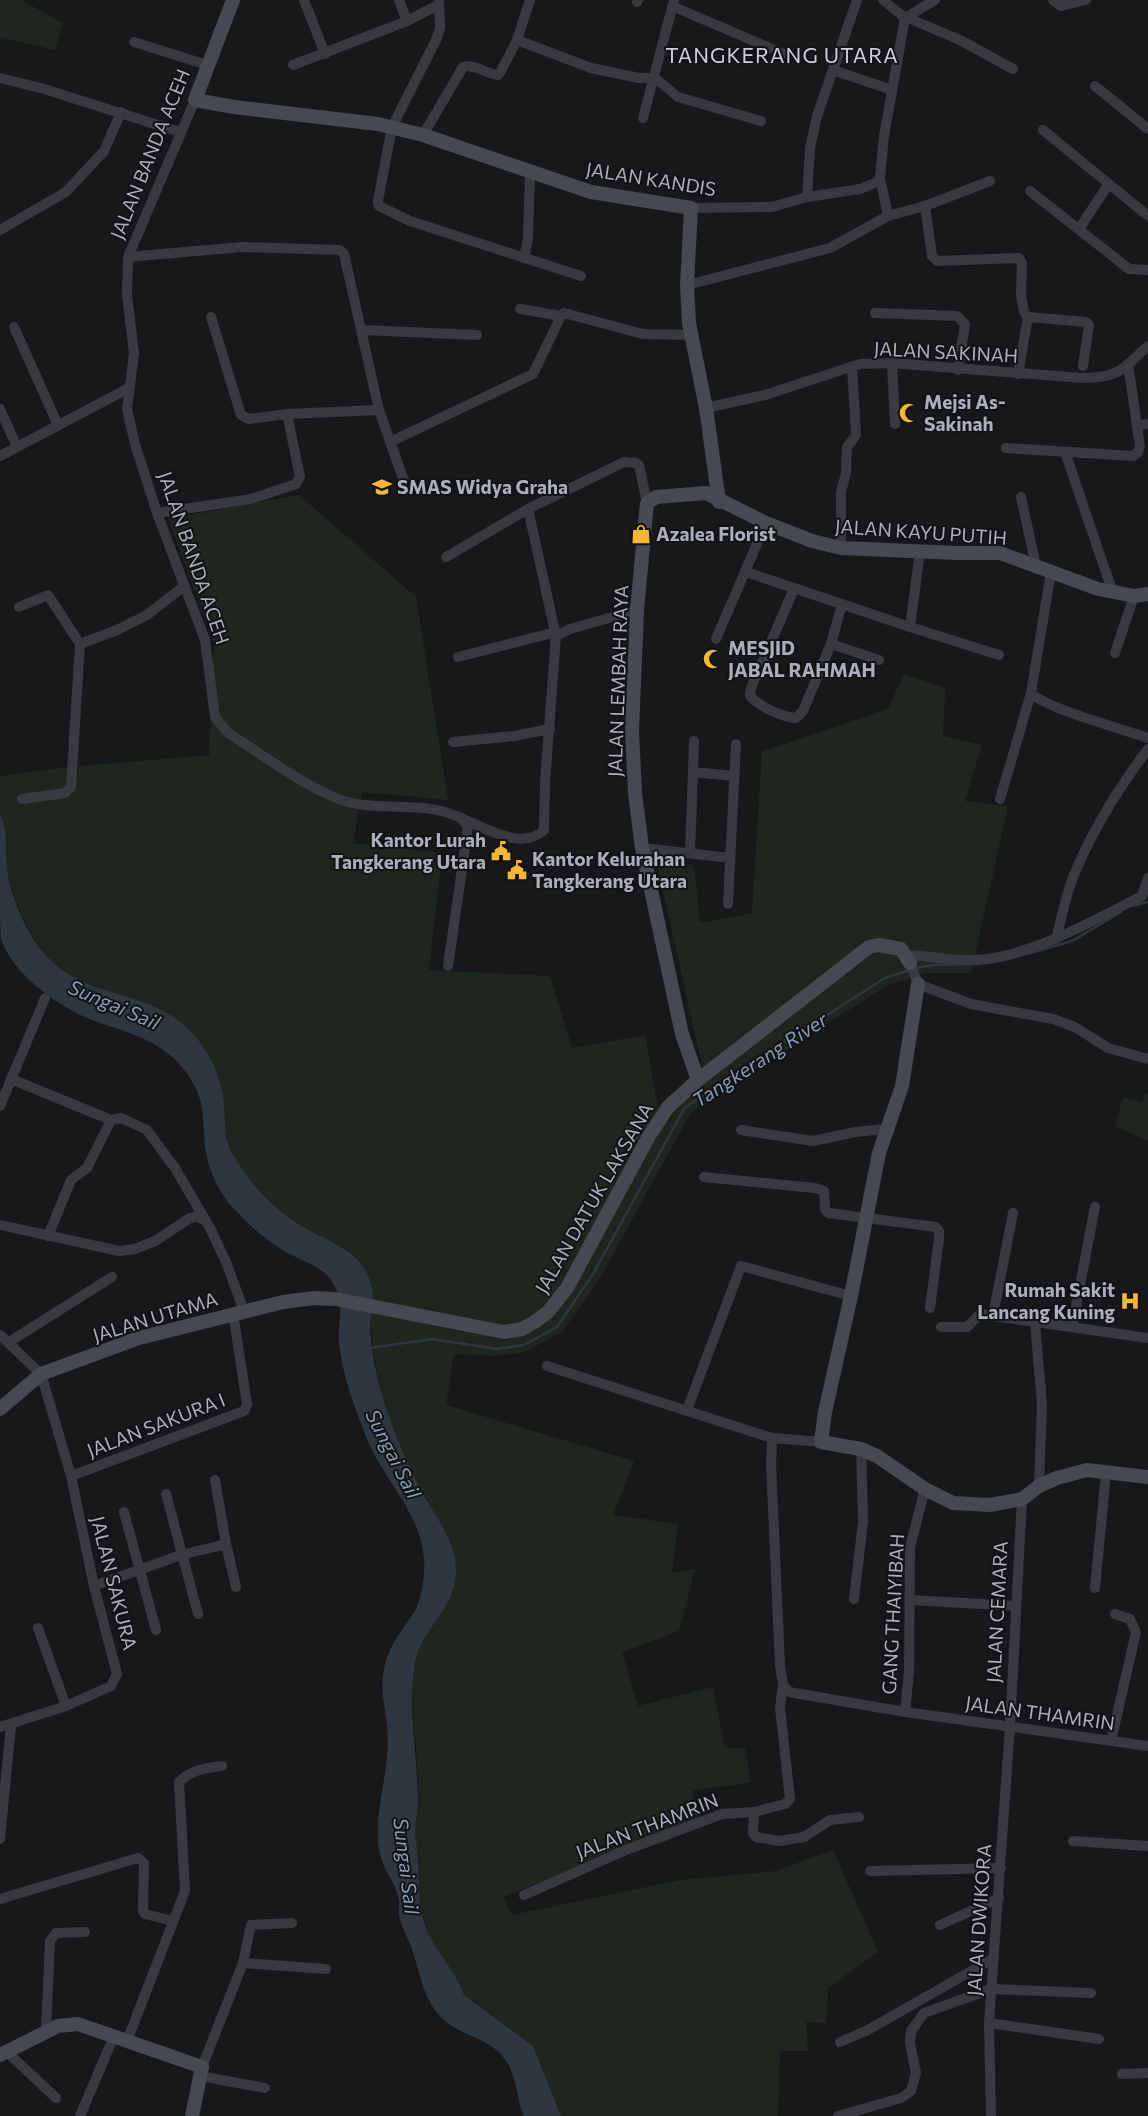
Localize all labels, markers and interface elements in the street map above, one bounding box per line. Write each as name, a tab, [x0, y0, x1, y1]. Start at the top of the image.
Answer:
district label: TANGKERANG UTARA	[665, 42, 899, 67]
street label: JALAN BANDA ACEH	[105, 65, 194, 242]
street label: JALAN KANDIS	[584, 157, 718, 200]
street label: JALAN SAKINAH	[873, 336, 1019, 367]
place label: Mejsi As- Sakinah	[924, 390, 1006, 435]
mosque icon: Mejsi As- Sakinah	[898, 402, 920, 424]
street label: JALAN BANDA ACEH	[154, 468, 235, 647]
place label: SMAS Widya Graha	[397, 475, 568, 498]
school or university icon: SMAS Widya Graha	[371, 476, 393, 498]
street label: JALAN KAYU PUTIH	[834, 514, 1008, 549]
place label: Azalea Florist	[656, 522, 776, 545]
shop icon: Azalea Florist	[630, 523, 652, 545]
street label: JALAN LEMBAH RAYA	[603, 585, 632, 777]
place label: MESJID JABAL RAHMAH	[728, 636, 876, 681]
mosque icon: MESJID JABAL RAHMAH	[702, 648, 724, 670]
place label: Kantor Lurah Tangkerang Utara	[331, 828, 486, 873]
public building icon: Kantor Lurah Tangkerang Utara	[490, 840, 512, 862]
place label: Kantor Kelurahan Tangkerang Utara	[532, 847, 687, 892]
public building icon: Kantor Kelurahan Tangkerang Utara	[506, 859, 528, 881]
water label: Sungai Sail	[65, 974, 165, 1034]
water label: Tangkerang River	[687, 1006, 832, 1112]
street label: JALAN DATUK LAKSANA	[530, 1098, 658, 1297]
place label: Rumah Sakit Lancang Kuning	[977, 1278, 1116, 1323]
street label: JALAN UTAMA	[90, 1287, 220, 1346]
hospital icon: Rumah Sakit Lancang Kuning	[1119, 1290, 1141, 1312]
street label: JALAN SAKURA I	[83, 1388, 228, 1461]
water label: Sungai Sail	[361, 1405, 427, 1503]
street label: JALAN SAKURA	[87, 1513, 142, 1652]
street label: GANG THAIYIBAH	[877, 1533, 908, 1695]
street label: JALAN CEMARA	[981, 1540, 1012, 1683]
street label: JALAN THAMRIN	[964, 1691, 1116, 1734]
street label: JALAN THAMRIN	[572, 1788, 721, 1863]
water label: Sungai Sail	[389, 1816, 425, 1916]
street label: JALAN DWIKORA	[962, 1843, 995, 1997]

